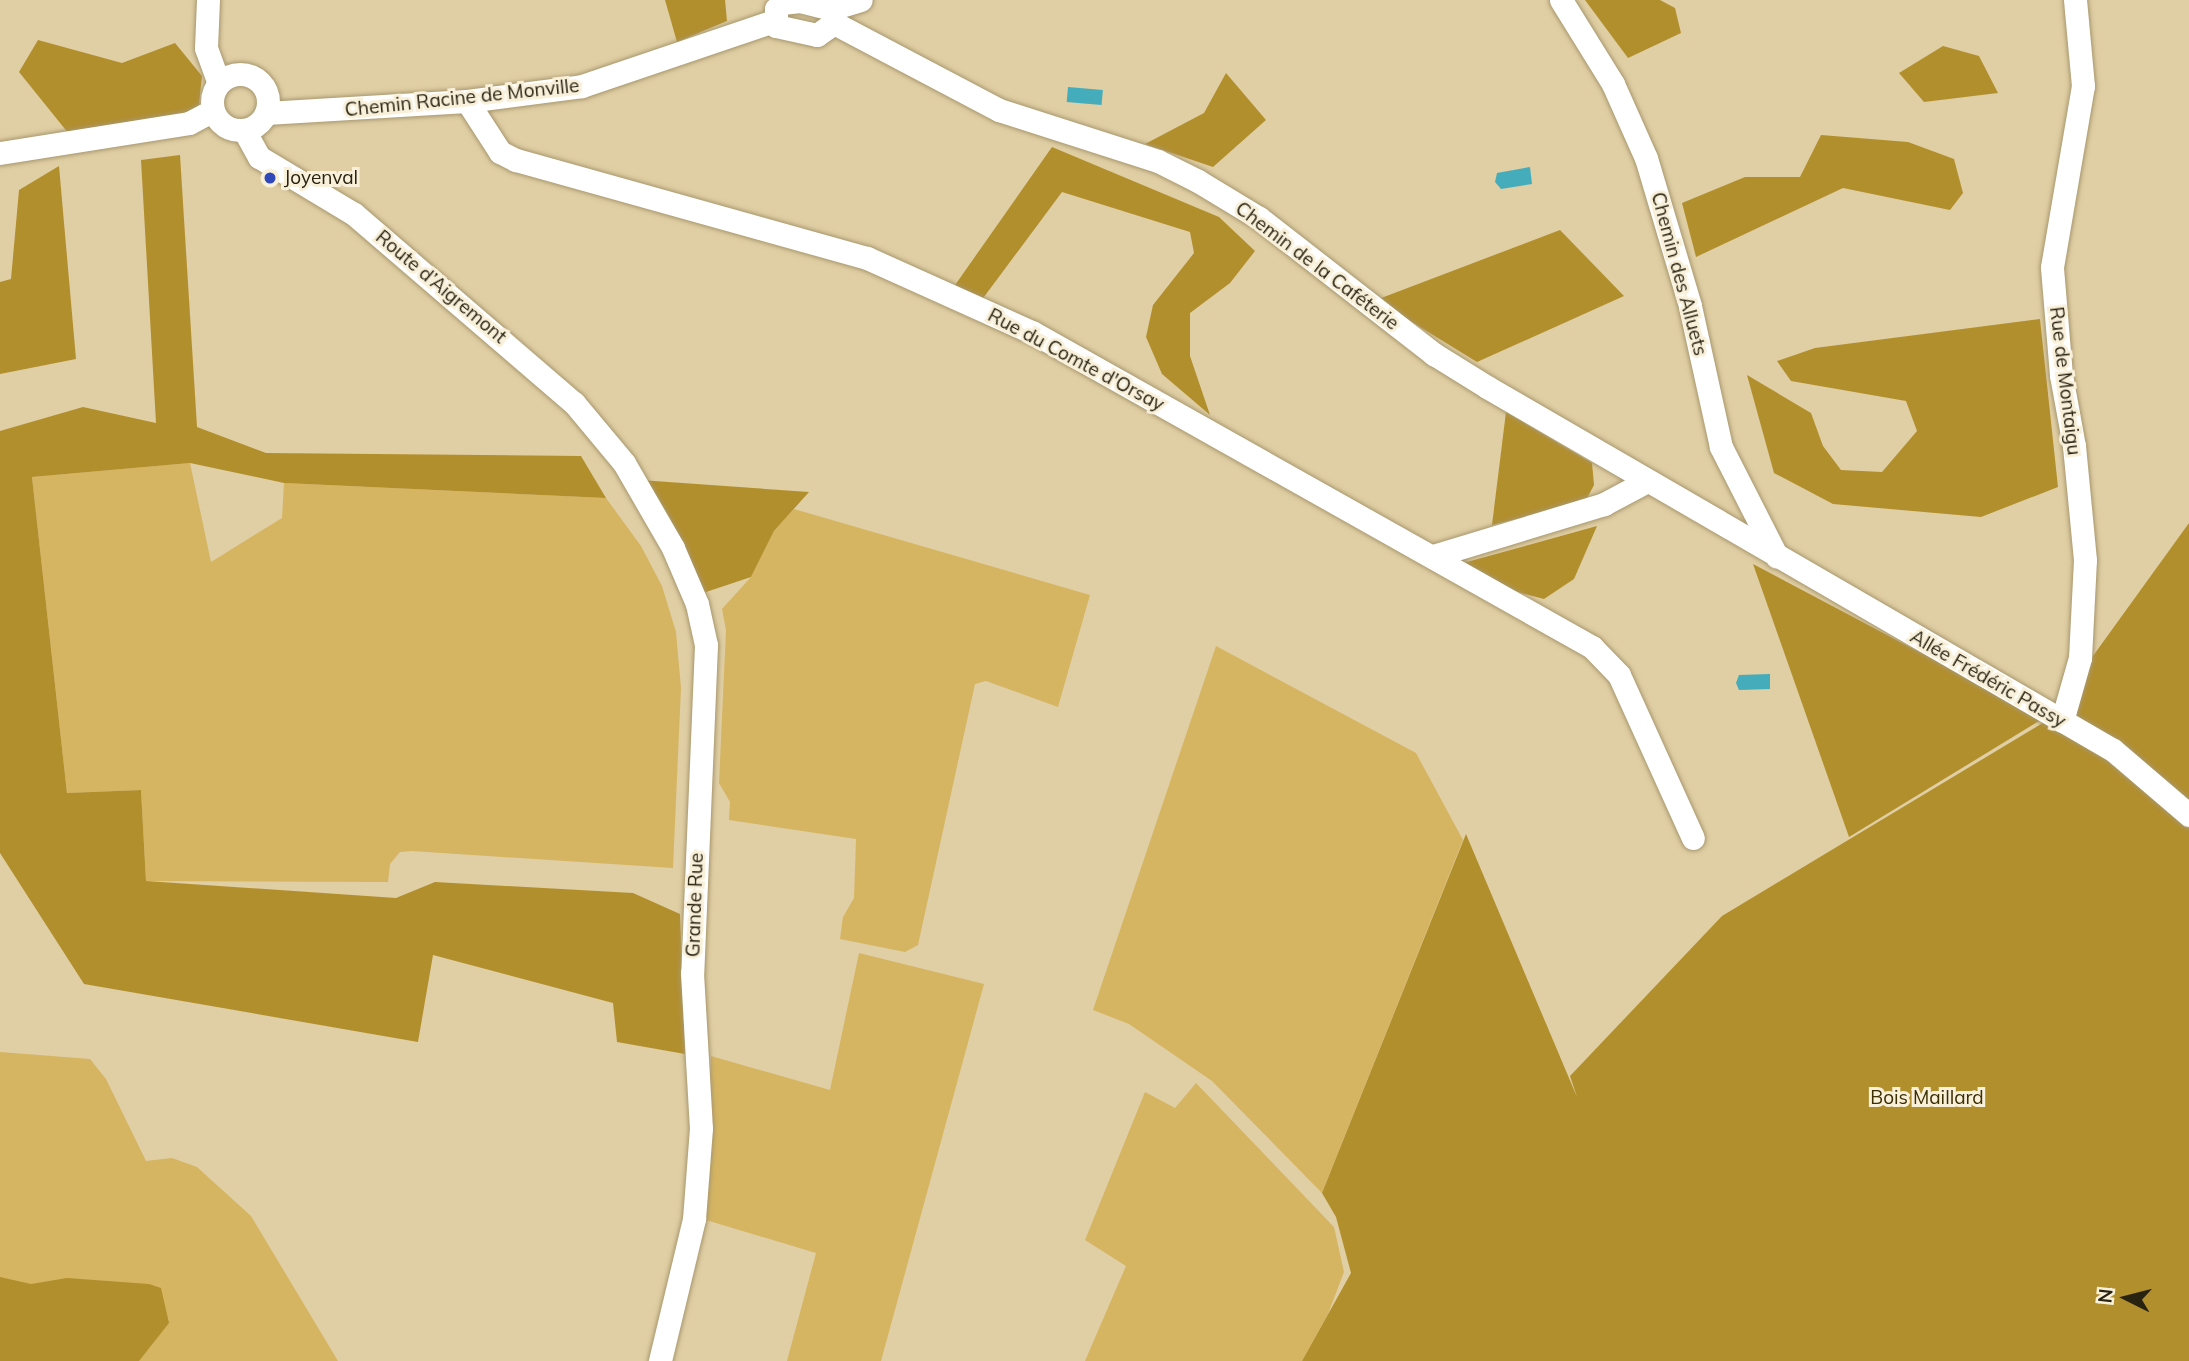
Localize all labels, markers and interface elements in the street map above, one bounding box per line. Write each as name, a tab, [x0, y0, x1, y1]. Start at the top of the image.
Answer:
street label: Chemin Racine de Monville	[344, 74, 580, 122]
place label: Joyenval	[284, 167, 358, 189]
marker: Joyenval	[262, 170, 278, 186]
street label: Chemin des Alluets	[1646, 190, 1712, 358]
street label: Chemin de la Caféterie	[1231, 197, 1403, 335]
street label: Route d’Aigremont	[371, 226, 511, 348]
street label: Rue du Comte d'Orsay	[984, 304, 1168, 416]
street label: Rue de Montaigu	[2045, 305, 2085, 457]
street label: Allée Frédéric Passy	[1906, 625, 2070, 733]
street label: Grande Rue	[682, 852, 708, 958]
park label: Bois Maillard	[1870, 1087, 1984, 1109]
north arrow	[2091, 1263, 2161, 1333]
text: N	[2092, 1287, 2118, 1304]

